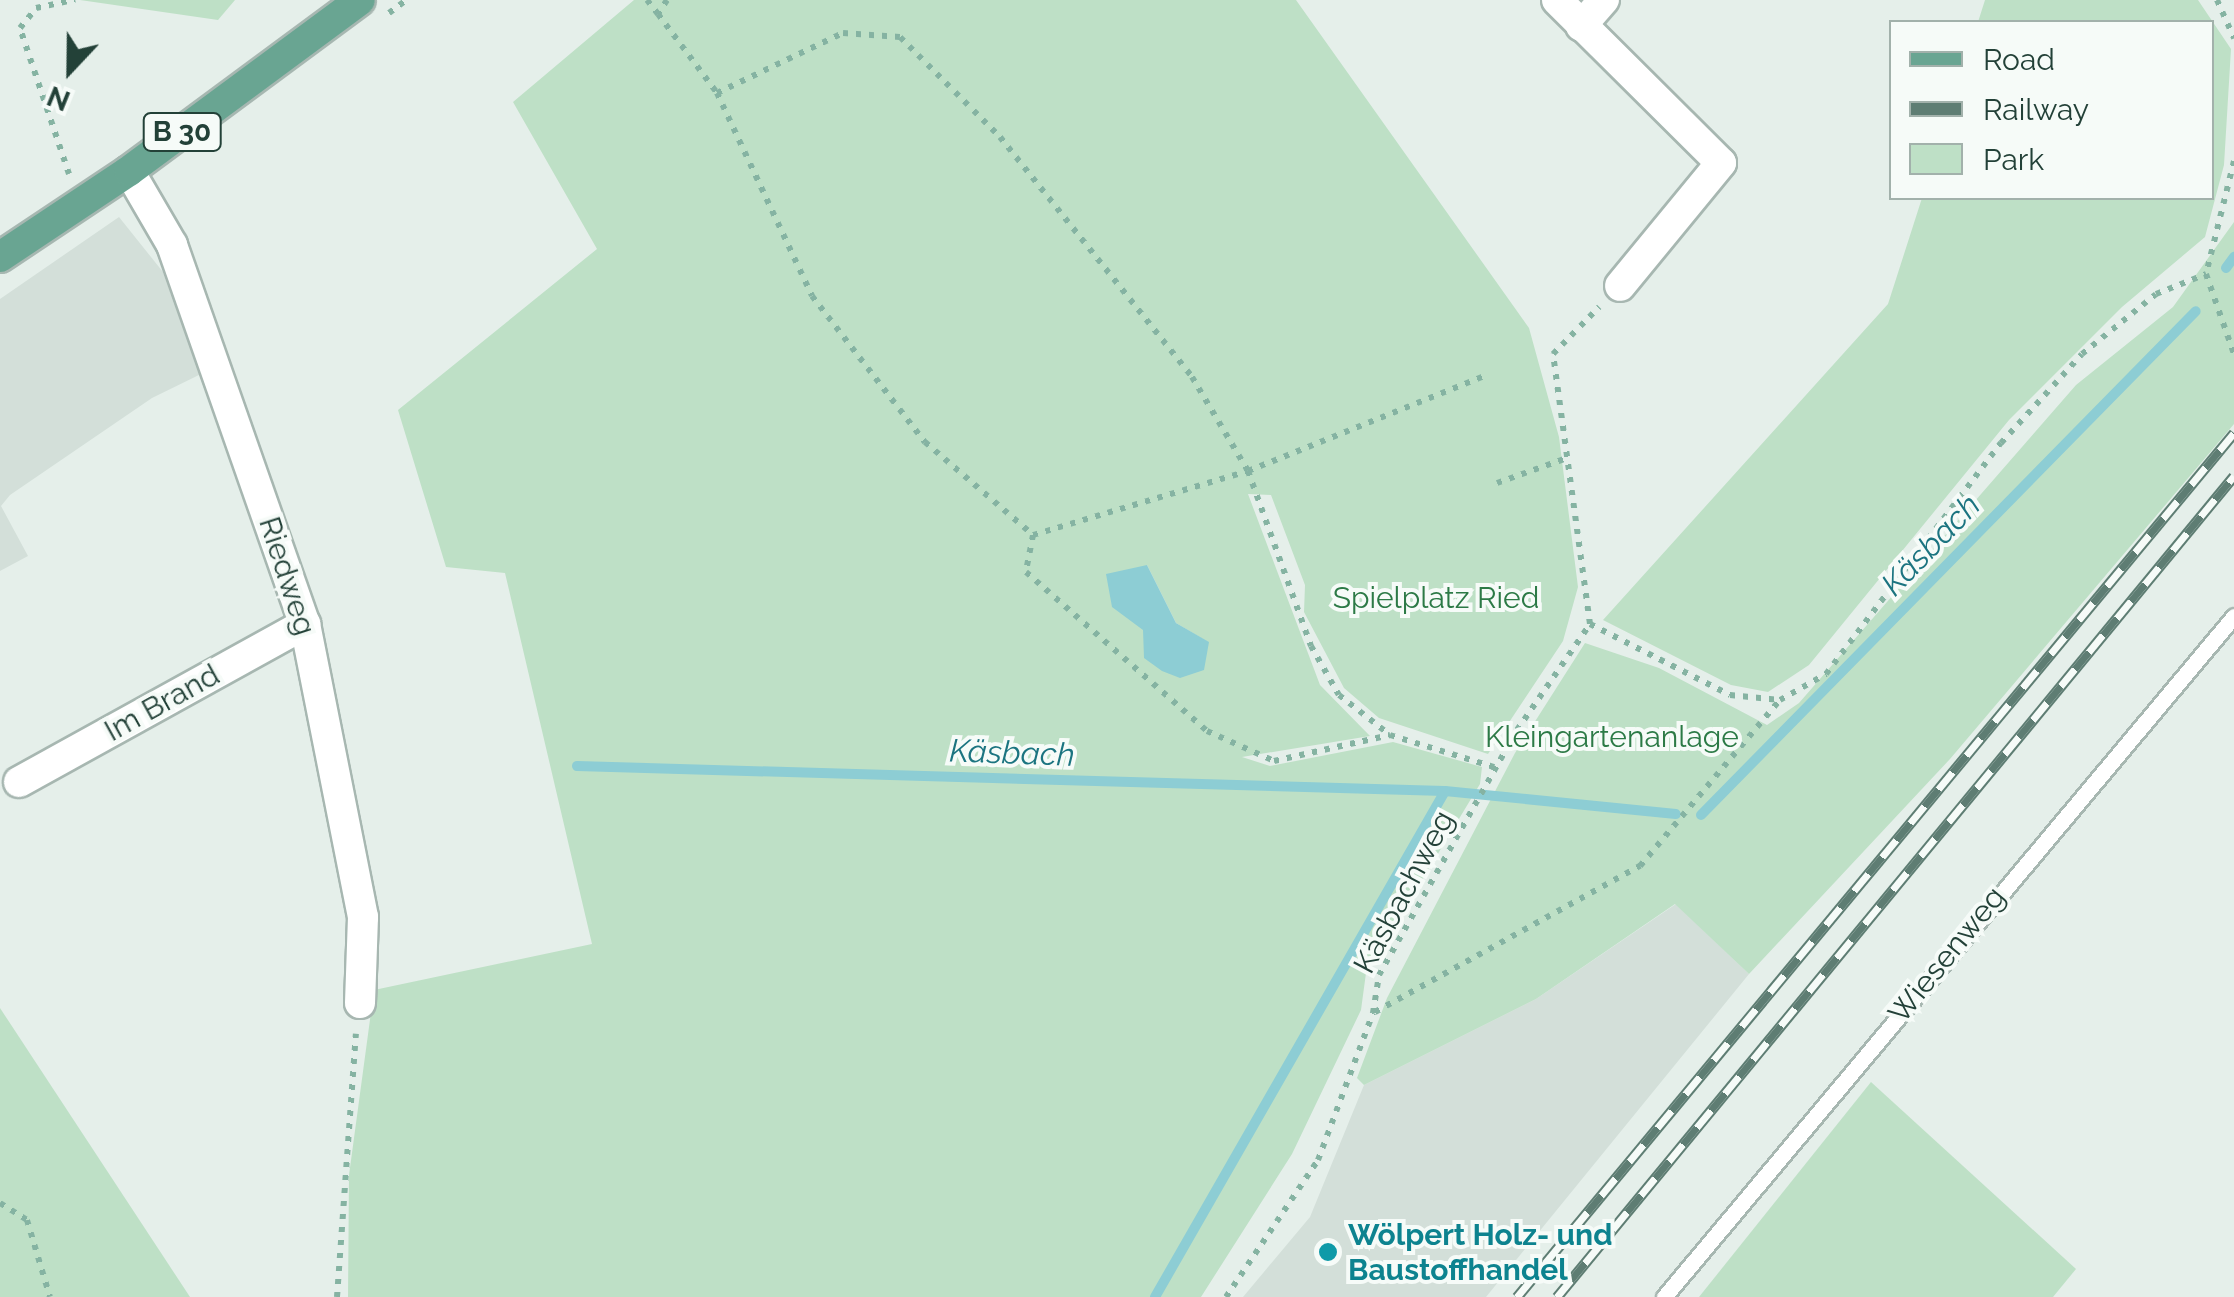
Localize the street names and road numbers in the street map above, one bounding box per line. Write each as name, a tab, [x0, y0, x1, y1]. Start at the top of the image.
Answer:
road number: B 30	[142, 109, 222, 155]
street label: Riedweg	[251, 512, 323, 640]
street label: Im Brand	[98, 657, 226, 749]
street label: Käsbachweg	[1346, 805, 1462, 979]
street label: Wiesenweg	[1881, 880, 2013, 1030]

